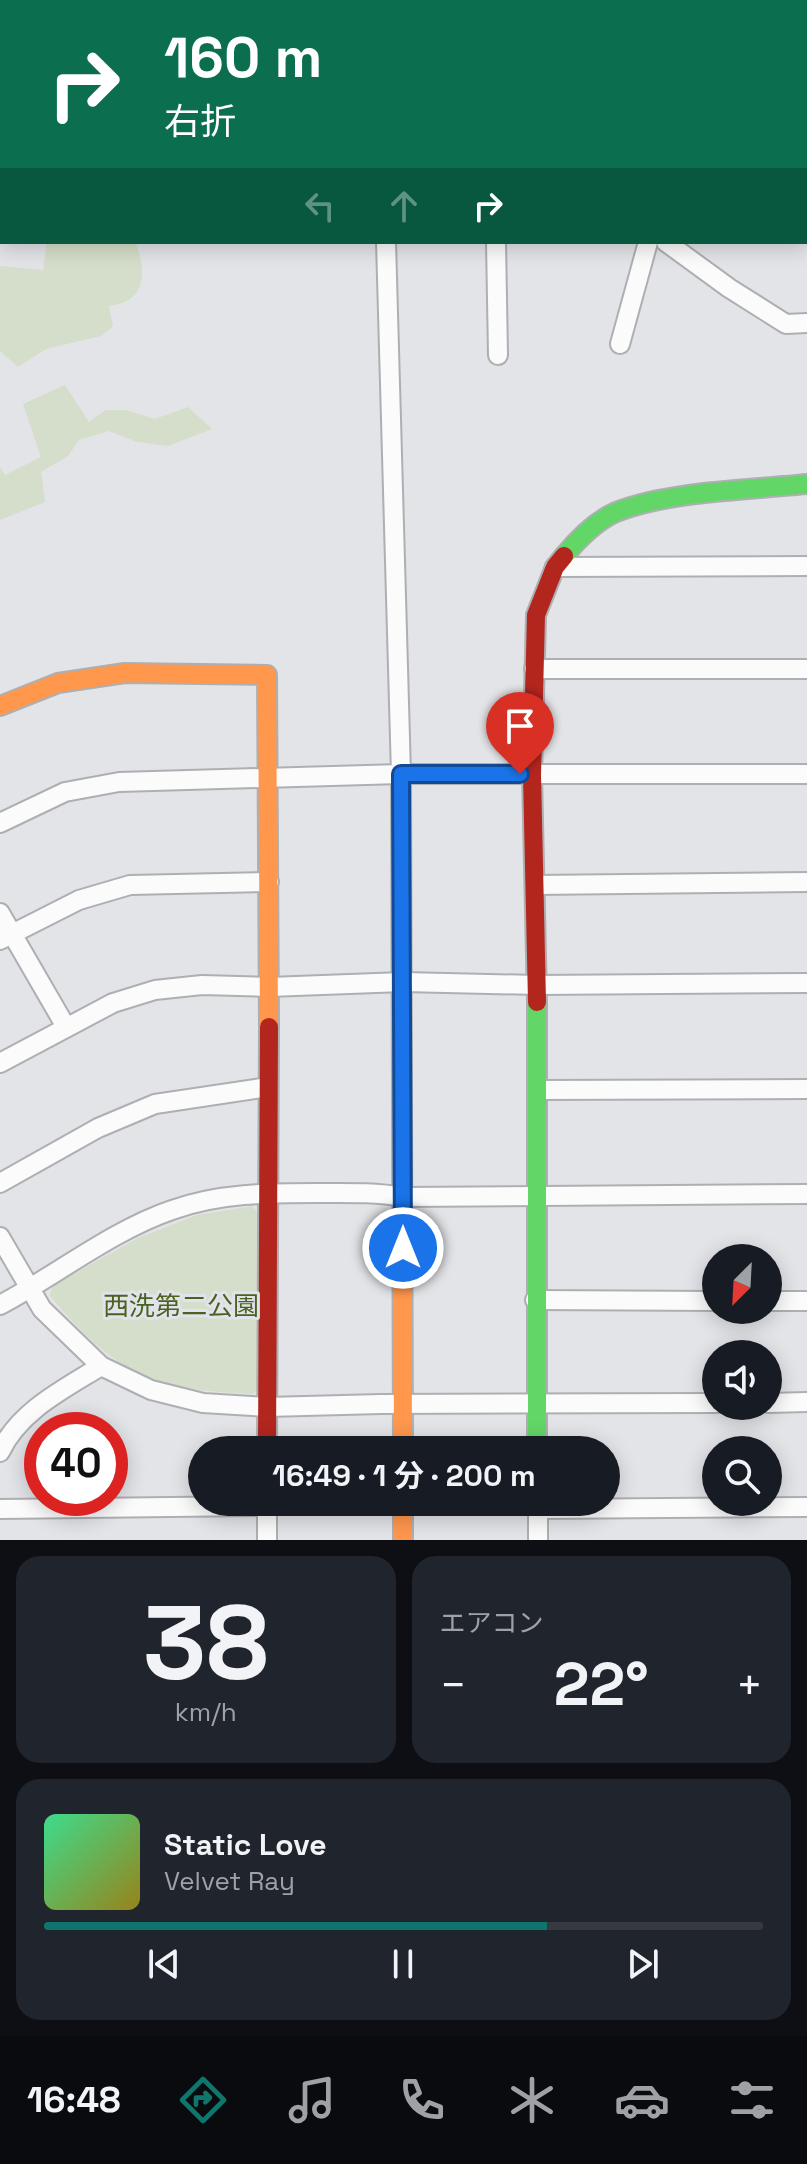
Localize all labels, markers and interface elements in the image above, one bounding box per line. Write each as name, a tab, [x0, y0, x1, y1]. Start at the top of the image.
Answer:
text: 160 m	[164, 22, 322, 93]
icon: right	[32, 32, 136, 136]
text: 右折	[164, 99, 236, 145]
icon: left	[298, 184, 342, 228]
icon: ahead	[382, 184, 426, 228]
icon: right	[466, 184, 510, 228]
pin	[486, 692, 554, 774]
icon: arrive	[498, 704, 542, 748]
position arrow	[361, 1206, 445, 1290]
north arrow	[702, 1244, 782, 1324]
map controls	[702, 1244, 782, 1516]
park label: 西洗第二公園	[103, 1289, 259, 1323]
button: sound	[702, 1340, 782, 1420]
speed limit sign: 40	[24, 1412, 128, 1516]
button: search	[702, 1436, 782, 1516]
text: 16:49 · 1 分 · 200 m	[272, 1456, 536, 1495]
text: 38	[143, 1577, 269, 1709]
text: エアコン	[440, 1606, 544, 1640]
text: 22°	[554, 1646, 649, 1723]
text: −	[440, 1657, 467, 1713]
text: +	[736, 1657, 763, 1713]
text: km/h	[175, 1695, 237, 1729]
text: Static Love	[164, 1825, 327, 1864]
text: Velvet Ray	[164, 1864, 295, 1898]
icon: previous	[142, 1942, 186, 1986]
icon: pause	[381, 1942, 425, 1986]
icon: next	[621, 1942, 665, 1986]
icon: directions	[175, 2072, 231, 2128]
icon: music	[284, 2072, 340, 2128]
icon: phone	[394, 2072, 450, 2128]
icon: climate	[504, 2072, 560, 2128]
icon: car	[614, 2072, 670, 2128]
icon: filters	[724, 2072, 780, 2128]
text: 16:48	[27, 2077, 121, 2123]

